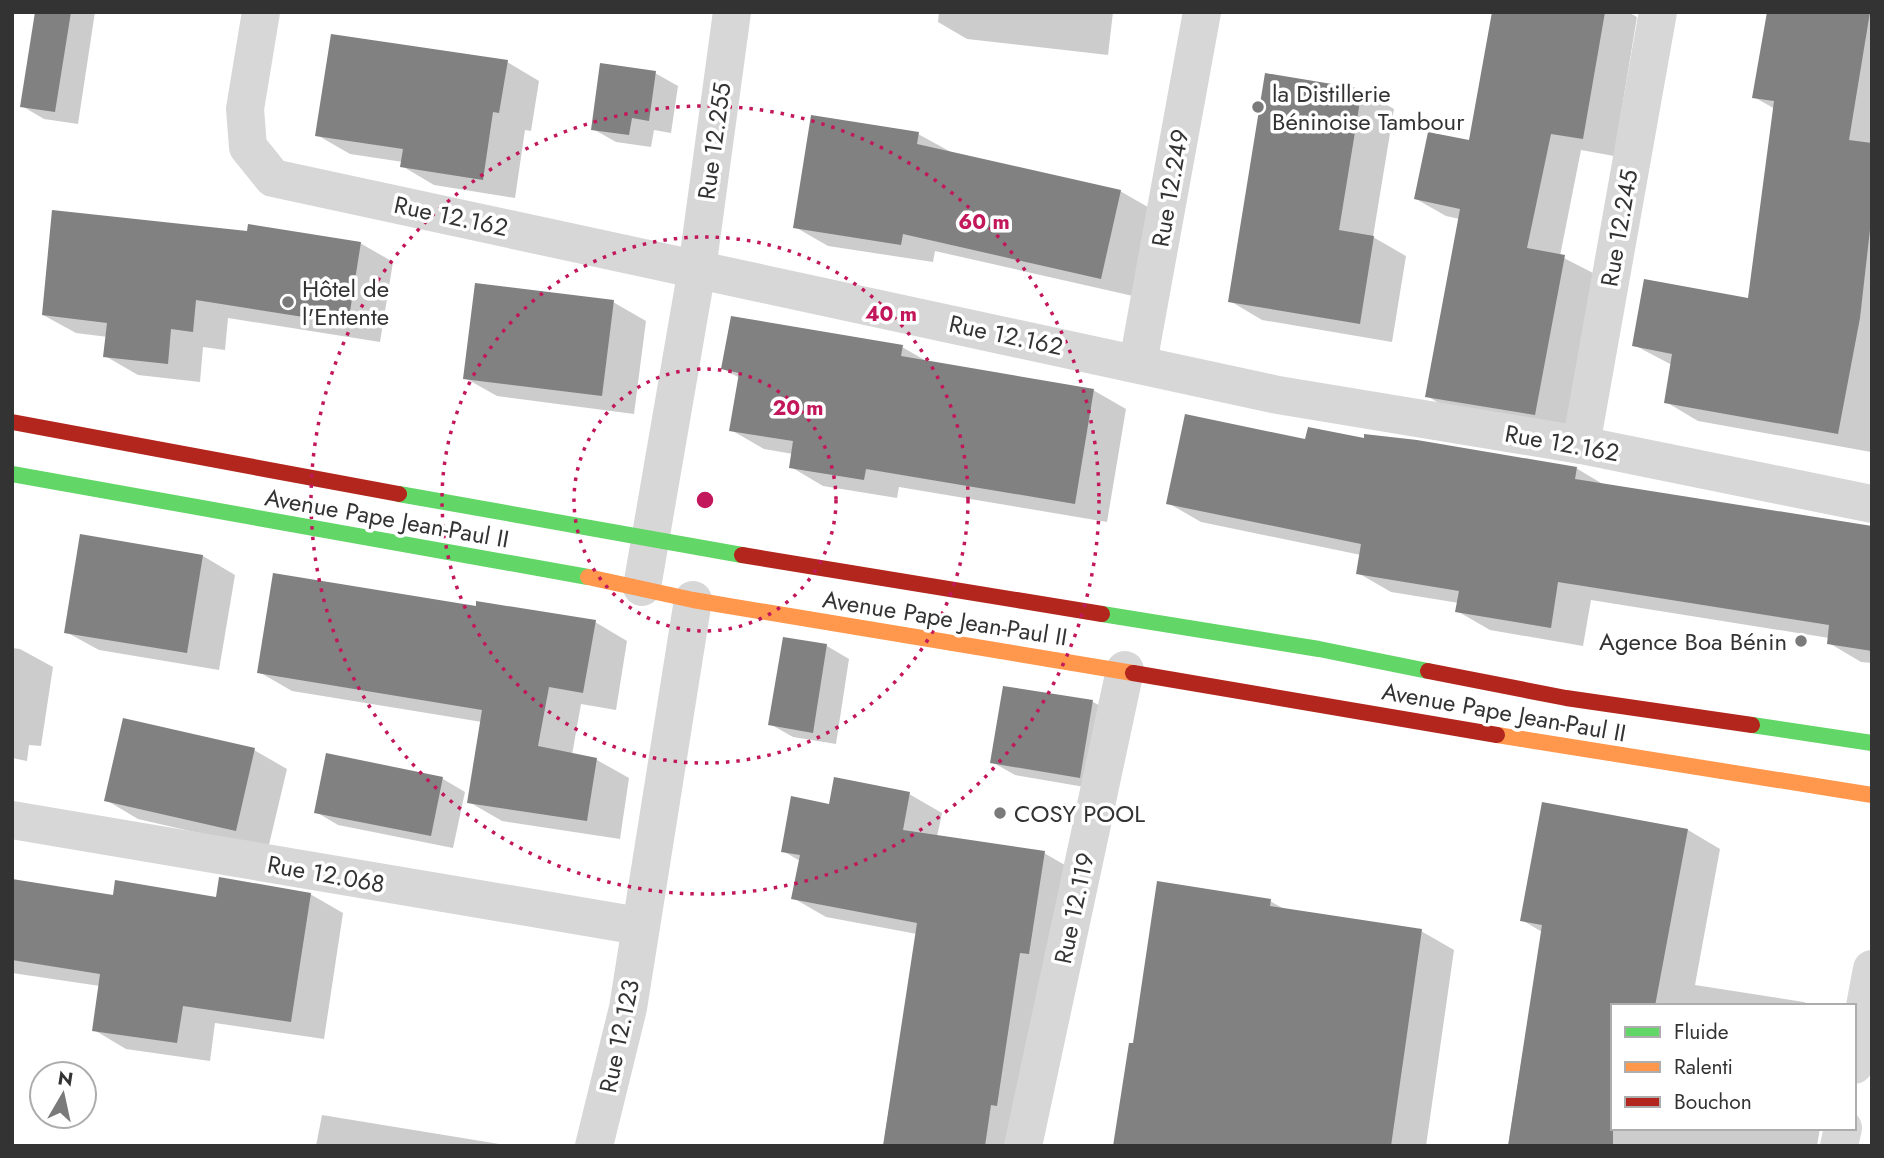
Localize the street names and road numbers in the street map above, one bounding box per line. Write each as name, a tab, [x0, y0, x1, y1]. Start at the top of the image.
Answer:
street label: Rue 12.255	[688, 80, 740, 202]
street label: Rue 12.249	[1142, 126, 1198, 250]
street label: Rue 12.245	[1591, 167, 1647, 289]
street label: Rue 12.162	[391, 187, 511, 245]
street label: Rue 12.162	[946, 306, 1066, 364]
street label: Rue 12.162	[1502, 416, 1622, 470]
street label: Avenue Pape Jean-Paul II	[262, 479, 512, 557]
street label: Avenue Pape Jean-Paul II	[820, 581, 1070, 655]
street label: Avenue Pape Jean-Paul II	[1379, 673, 1629, 751]
street label: Rue 12.068	[265, 846, 387, 902]
street label: Rue 12.119	[1045, 849, 1103, 967]
street label: Rue 12.123	[590, 976, 648, 1096]

